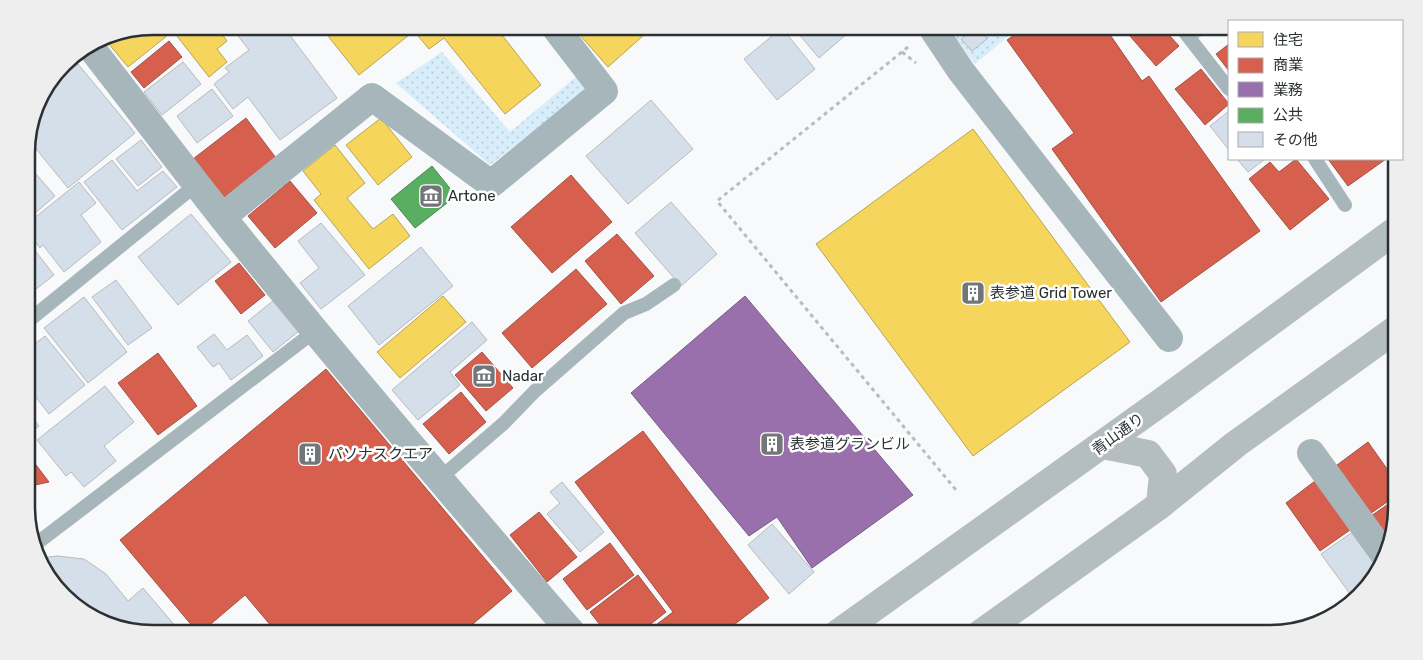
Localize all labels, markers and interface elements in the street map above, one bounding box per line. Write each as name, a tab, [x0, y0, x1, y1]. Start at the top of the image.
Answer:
legend	[1228, 20, 1403, 160]
text: 住宅	[1273, 31, 1303, 49]
text: 商業	[1273, 56, 1303, 74]
text: 業務	[1273, 81, 1303, 99]
text: 公共	[1273, 106, 1303, 124]
text: その他	[1273, 131, 1318, 149]
museum icon: Artone	[418, 183, 444, 209]
place label: Artone	[448, 187, 496, 205]
building icon: 表参道 Grid Tower	[960, 280, 986, 306]
place label: 表参道 Grid Tower	[990, 284, 1112, 302]
museum icon: Nadar	[471, 363, 497, 389]
place label: Nadar	[502, 367, 544, 385]
street label: 青山通り	[1088, 409, 1148, 459]
building icon: 表参道グランビル	[759, 431, 785, 457]
place label: 表参道グランビル	[790, 435, 910, 453]
building icon: パソナスクエア	[297, 441, 323, 467]
place label: パソナスクエア	[328, 445, 433, 463]

